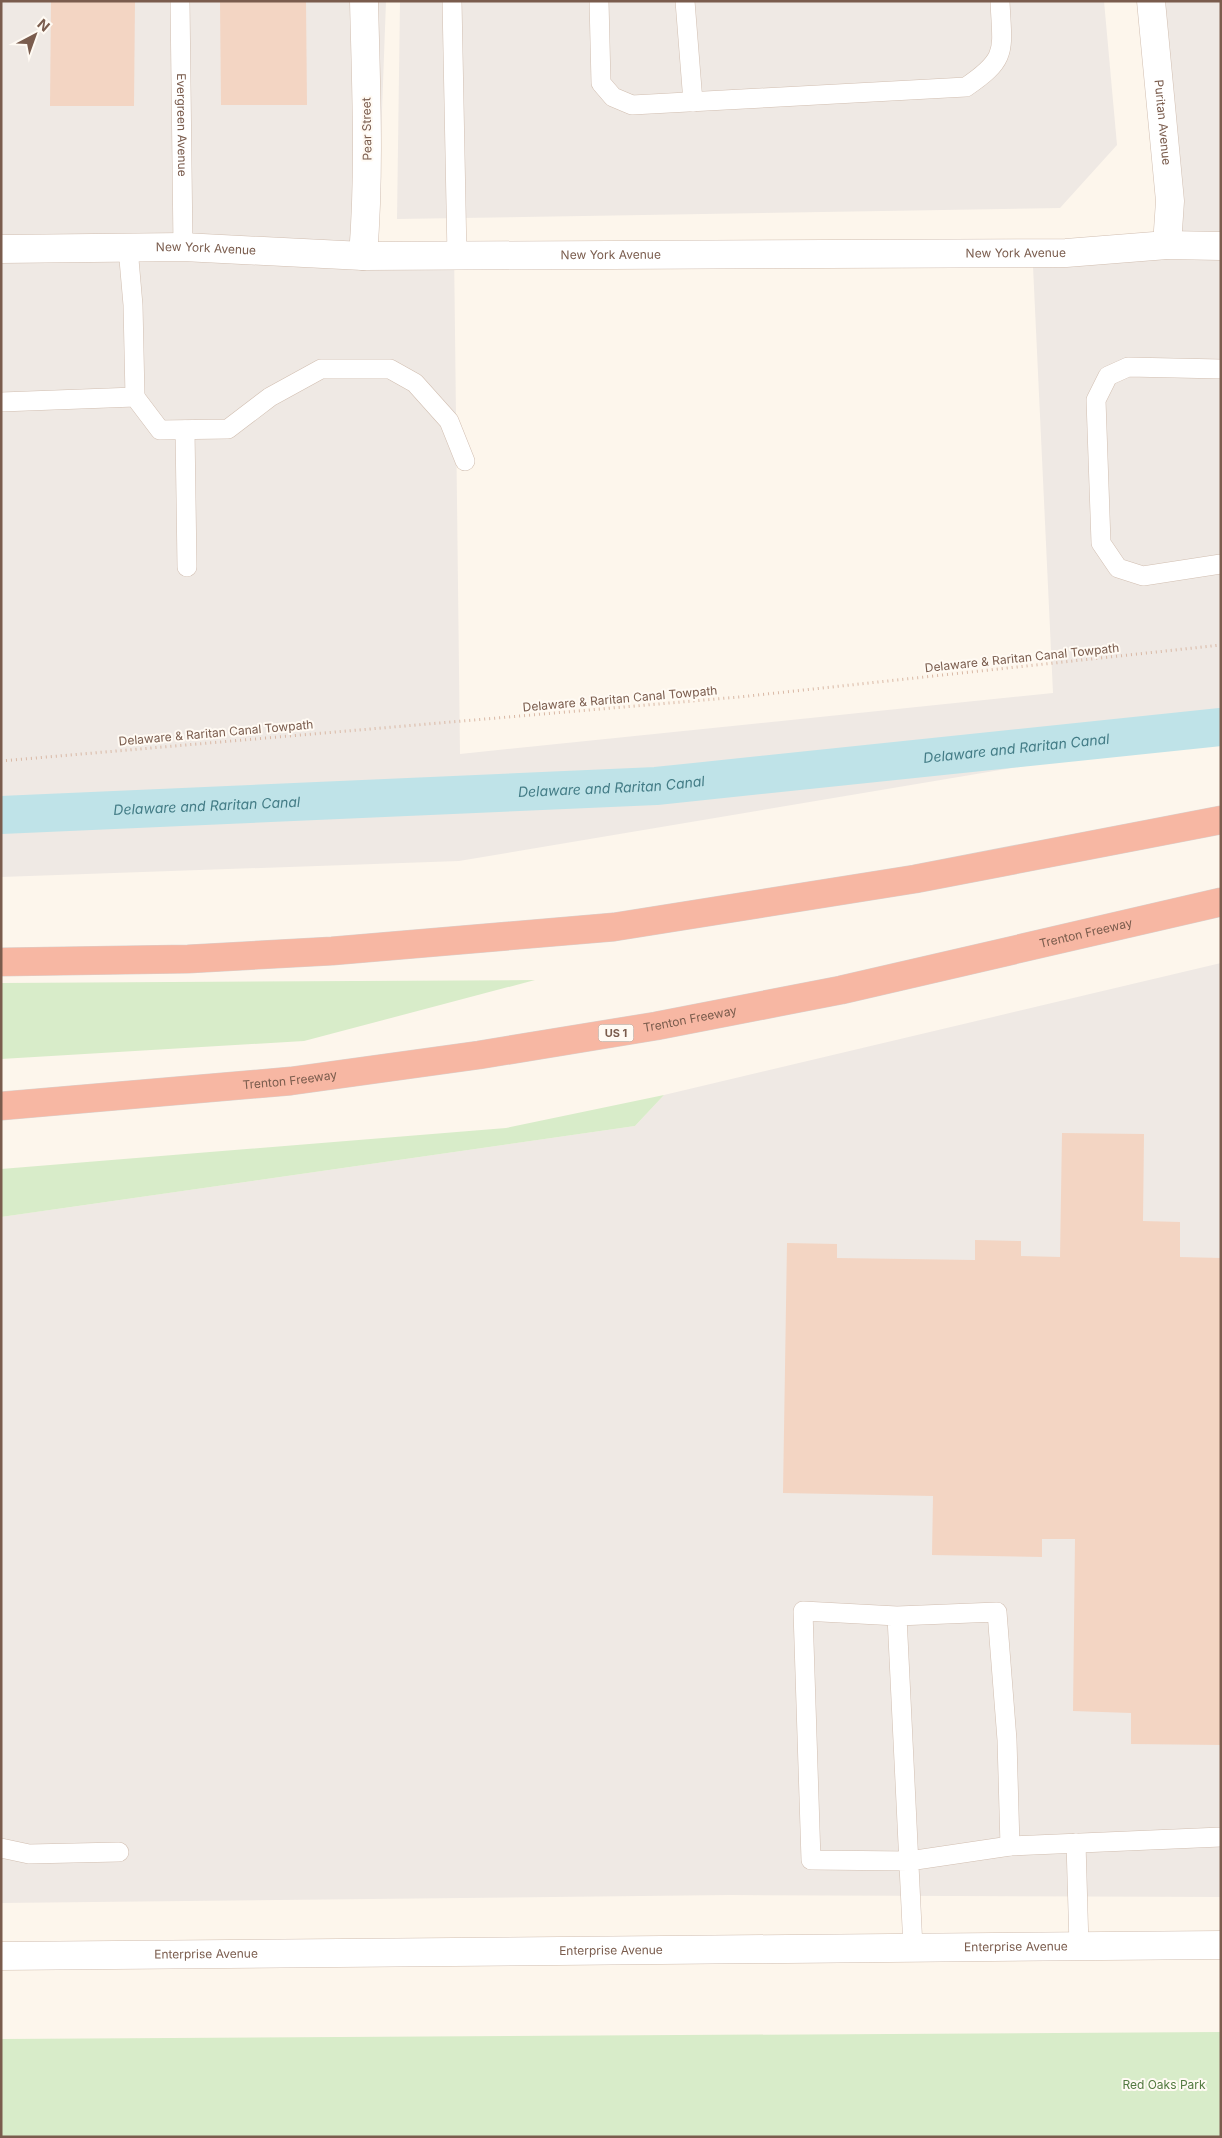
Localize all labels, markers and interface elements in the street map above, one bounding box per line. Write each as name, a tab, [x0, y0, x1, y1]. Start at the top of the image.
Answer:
north arrow	[10, 10, 60, 60]
text: N	[34, 15, 53, 35]
street label: Evergreen Avenue	[174, 73, 190, 177]
street label: Puritan Avenue	[1152, 79, 1175, 166]
street label: Pear Street	[358, 97, 375, 161]
street label: New York Avenue	[156, 239, 256, 258]
street label: New York Avenue	[966, 245, 1066, 260]
street label: New York Avenue	[561, 247, 661, 262]
street label: Delaware & Raritan Canal Towpath	[924, 640, 1120, 675]
street label: Delaware & Raritan Canal Towpath	[522, 683, 718, 714]
street label: Delaware & Raritan Canal Towpath	[118, 717, 314, 748]
water label: Delaware and Raritan Canal	[922, 730, 1111, 766]
water label: Delaware and Raritan Canal	[518, 772, 706, 800]
water label: Delaware and Raritan Canal	[113, 793, 301, 818]
street label: Trenton Freeway	[1038, 915, 1134, 951]
street label: Trenton Freeway	[642, 1002, 738, 1035]
road number: US 1	[598, 1024, 634, 1042]
street label: Trenton Freeway	[242, 1067, 338, 1092]
street label: Enterprise Avenue	[964, 1938, 1068, 1954]
street label: Enterprise Avenue	[559, 1942, 663, 1958]
street label: Enterprise Avenue	[154, 1946, 258, 1962]
park label: Red Oaks Park	[1122, 2077, 1206, 2092]

